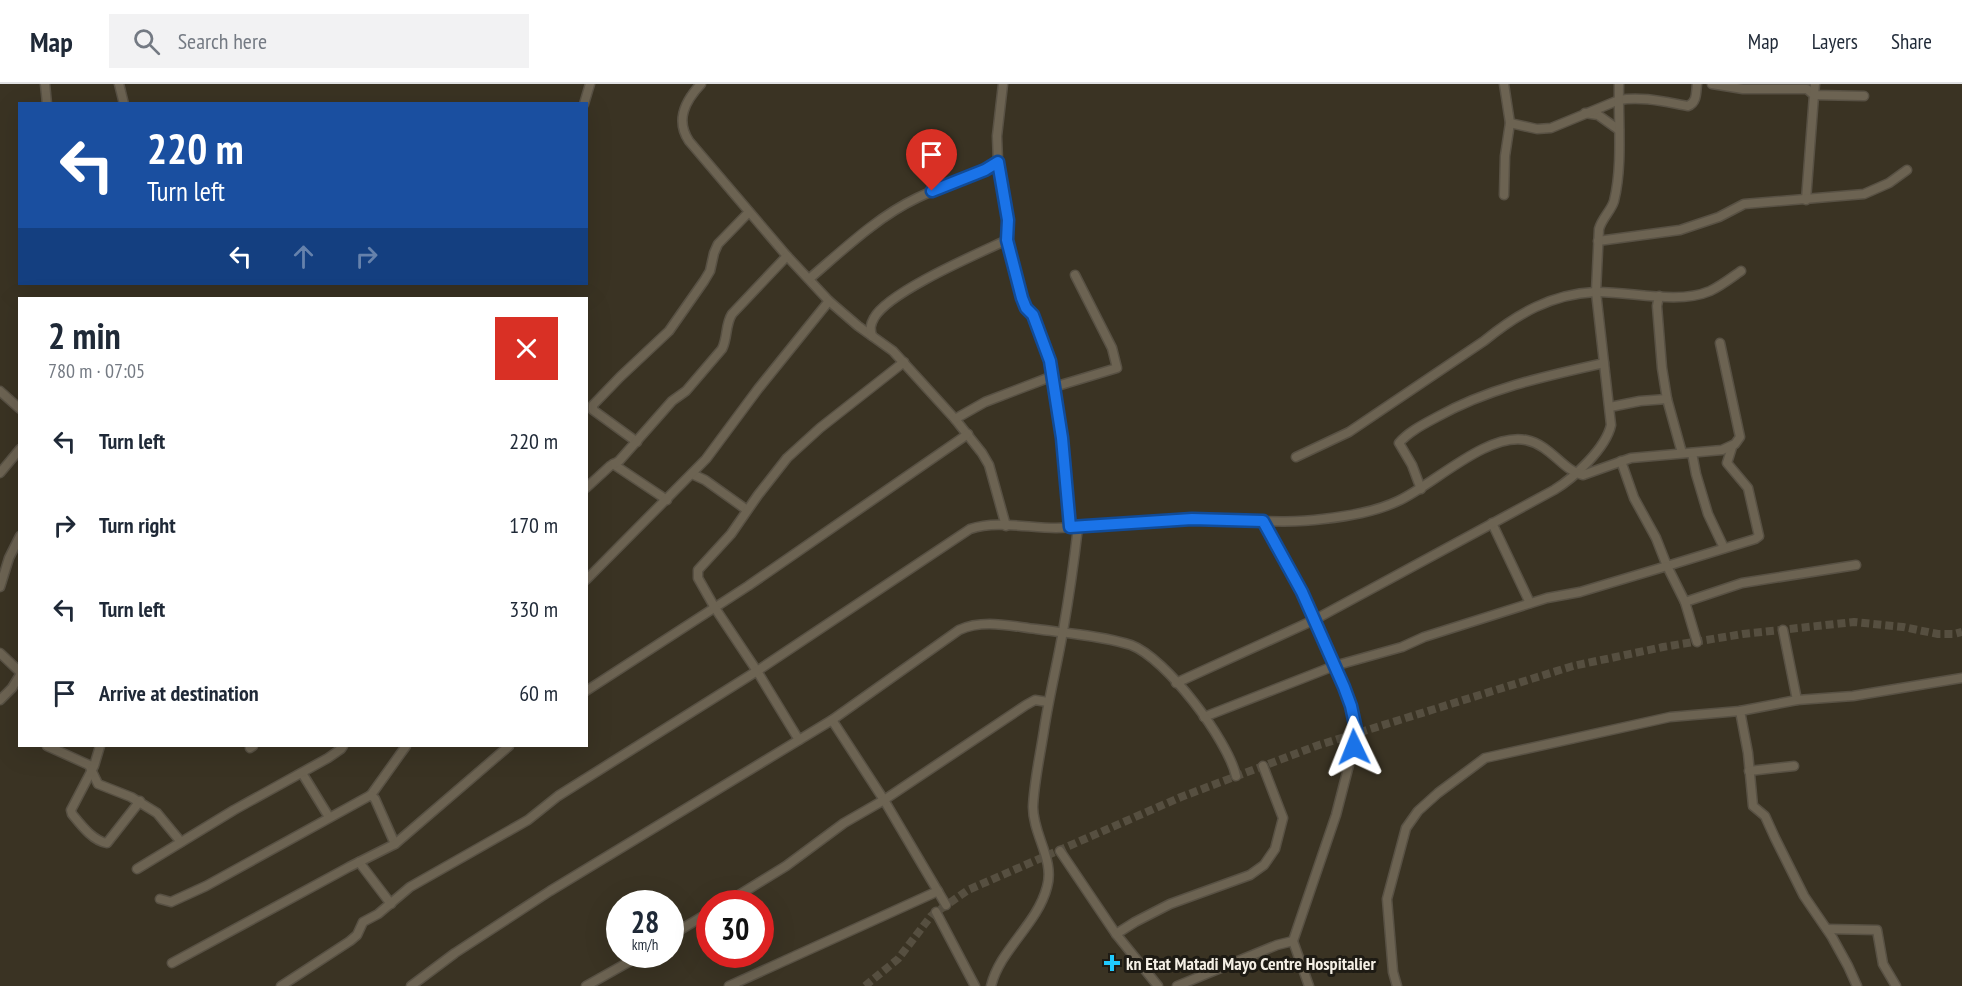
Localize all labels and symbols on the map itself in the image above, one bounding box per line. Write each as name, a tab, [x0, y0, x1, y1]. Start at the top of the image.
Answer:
pin	[906, 129, 957, 191]
position arrow	[1322, 715, 1386, 779]
speed limit sign: 30	[696, 890, 774, 968]
place label: kn Etat Matadi Mayo Centre Hospitalier	[1126, 952, 1376, 975]
marker: kn Etat Matadi Mayo Centre Hospitalier	[1103, 954, 1121, 972]

